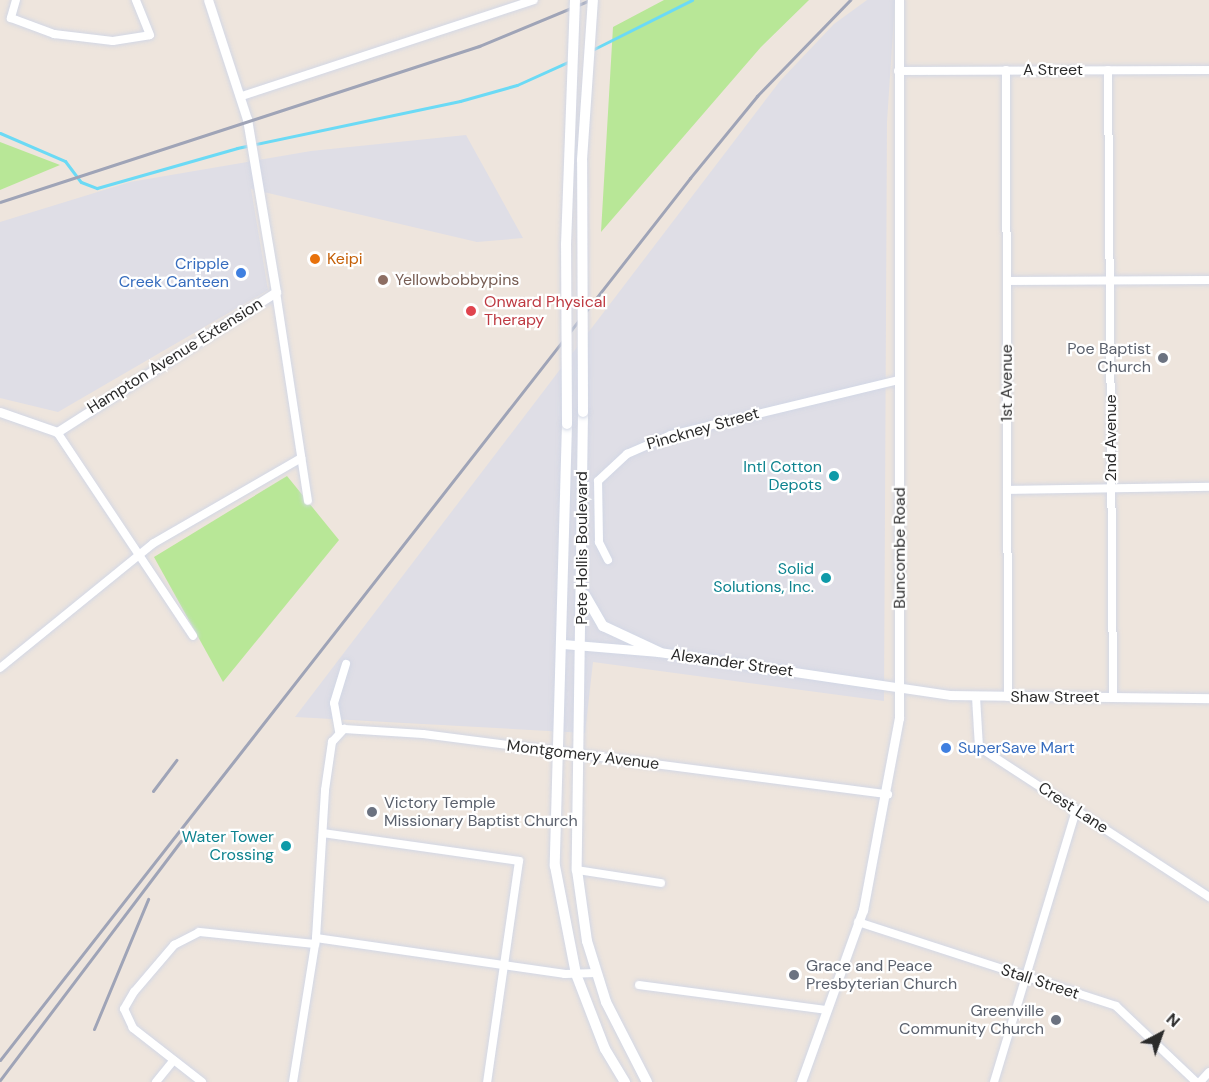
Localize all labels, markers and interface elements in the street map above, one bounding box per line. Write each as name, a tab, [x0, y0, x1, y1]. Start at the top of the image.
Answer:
street label: A Street	[1023, 60, 1083, 80]
place label: Keipi	[327, 249, 363, 269]
marker: Keipi	[308, 252, 322, 266]
place label: Cripple Creek Canteen	[119, 254, 229, 292]
marker: Cripple Creek Canteen	[234, 266, 248, 280]
place label: Yellowbobbypins	[395, 270, 519, 290]
marker: Yellowbobbypins	[376, 273, 390, 287]
place label: Onward Physical Therapy	[484, 292, 606, 330]
street label: Hampton Avenue Extension	[84, 294, 266, 418]
marker: Onward Physical Therapy	[462, 302, 480, 320]
place label: Poe Baptist Church	[1067, 339, 1151, 377]
street label: 1st Avenue	[997, 344, 1017, 422]
marker: Poe Baptist Church	[1156, 351, 1170, 365]
street label: 2nd Avenue	[1101, 394, 1121, 482]
street label: Pinckney Street	[645, 404, 761, 454]
place label: Intl Cotton Depots	[743, 457, 822, 495]
marker: Intl Cotton Depots	[827, 469, 841, 483]
street label: Pete Hollis Boulevard	[572, 471, 592, 625]
street label: Buncombe Road	[890, 487, 910, 609]
place label: Solid Solutions, Inc.	[713, 559, 814, 597]
marker: Solid Solutions, Inc.	[819, 571, 833, 585]
street label: Alexander Street	[670, 645, 794, 681]
street label: Shaw Street	[1011, 687, 1099, 707]
street label: Montgomery Avenue	[506, 736, 660, 774]
place label: SuperSave Mart	[958, 738, 1075, 758]
marker: SuperSave Mart	[939, 741, 953, 755]
street label: Crest Lane	[1034, 778, 1112, 838]
place label: Victory Temple Missionary Baptist Church	[384, 793, 578, 831]
marker: Victory Temple Missionary Baptist Church	[365, 805, 379, 819]
place label: Water Tower Crossing	[182, 827, 274, 865]
marker: Water Tower Crossing	[279, 839, 293, 853]
place label: Grace and Peace Presbyterian Church	[806, 956, 957, 994]
street label: Stall Street	[999, 960, 1081, 1004]
marker: Grace and Peace Presbyterian Church	[787, 968, 801, 982]
place label: Greenville Community Church	[899, 1001, 1044, 1039]
north arrow	[1131, 1004, 1191, 1064]
text: N	[1162, 1008, 1184, 1032]
marker: Greenville Community Church	[1049, 1013, 1063, 1027]

